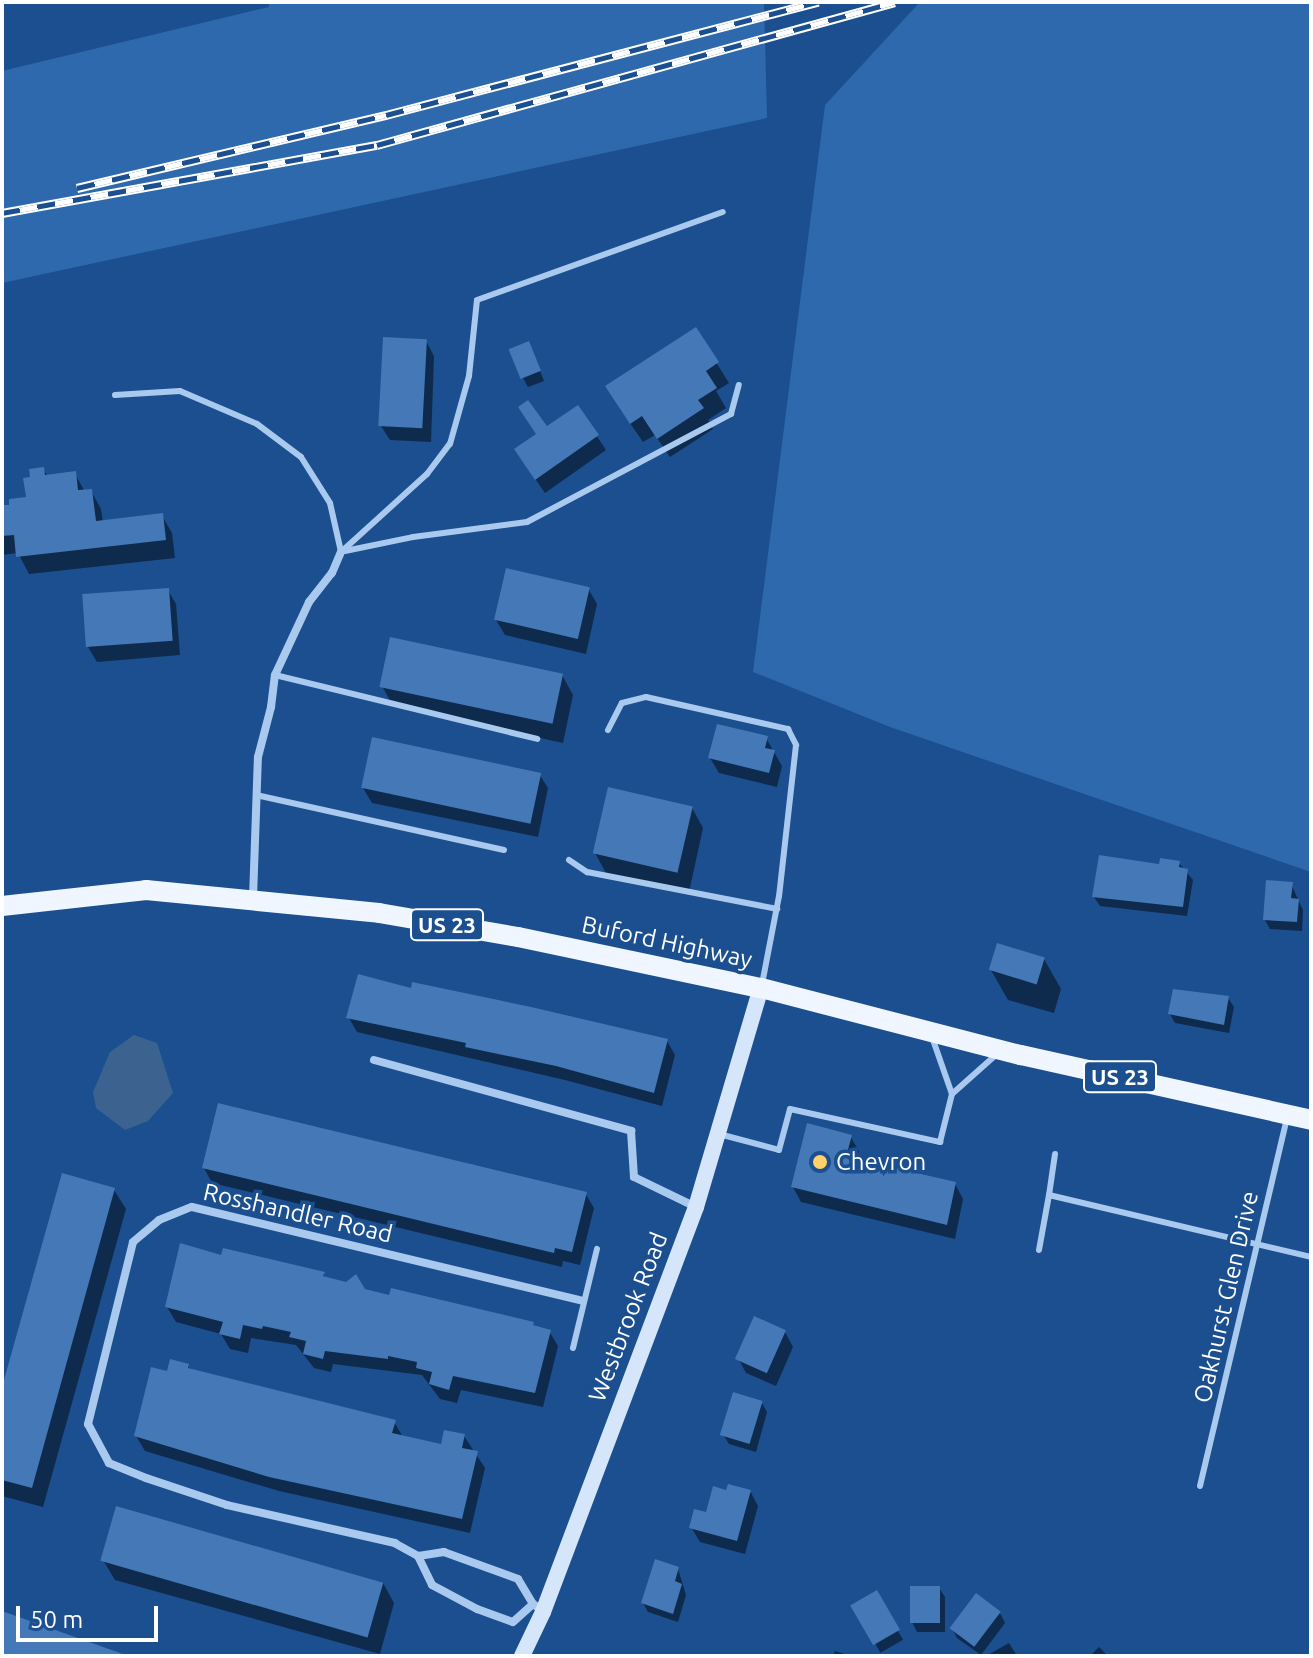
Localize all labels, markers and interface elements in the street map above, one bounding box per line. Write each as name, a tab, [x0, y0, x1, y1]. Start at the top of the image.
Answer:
road number: US 23	[409, 907, 485, 943]
street label: Buford Highway	[579, 910, 755, 974]
road number: US 23	[1082, 1059, 1158, 1095]
place label: Chevron	[836, 1148, 926, 1176]
marker: Chevron	[811, 1153, 829, 1171]
street label: Rosshandler Road	[201, 1177, 395, 1249]
street label: Oakhurst Glen Drive	[1188, 1188, 1264, 1406]
street label: Westbrook Road	[582, 1228, 674, 1406]
scale bar	[20, 1590, 162, 1640]
text: 50 m	[30, 1606, 83, 1633]

